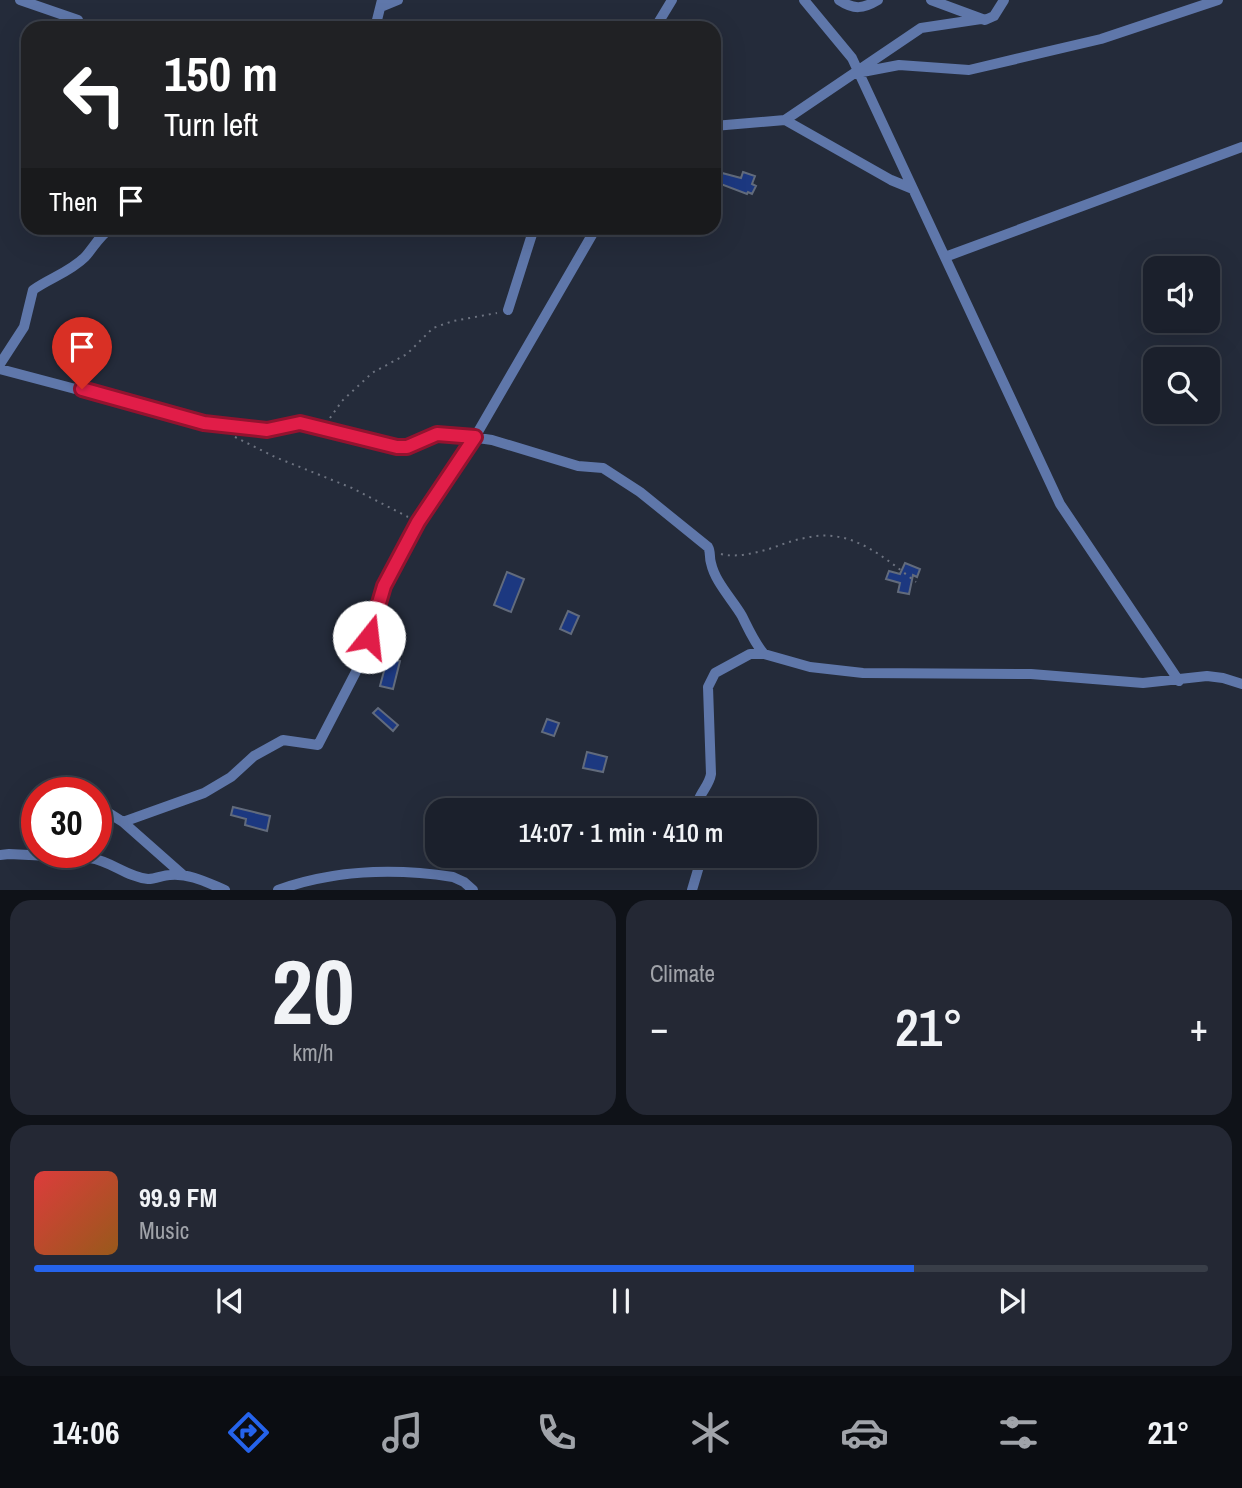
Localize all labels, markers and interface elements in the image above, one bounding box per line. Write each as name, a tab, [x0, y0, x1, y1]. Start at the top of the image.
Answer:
text: 150 m	[164, 40, 278, 106]
icon: left	[49, 49, 140, 140]
text: Turn left	[164, 103, 258, 146]
icon: arrive	[112, 182, 150, 220]
text: Then	[49, 184, 98, 219]
map controls	[1143, 256, 1220, 424]
button: sound	[1143, 256, 1220, 333]
pin	[52, 317, 112, 389]
icon: arrive	[63, 328, 101, 366]
button: search	[1143, 347, 1220, 424]
position arrow	[332, 600, 406, 674]
speed limit sign: 30	[21, 777, 112, 868]
text: 14:07 · 1 min · 410 m	[519, 815, 723, 850]
text: 20	[272, 930, 355, 1052]
text: Climate	[650, 958, 715, 989]
text: 21°	[895, 992, 963, 1062]
text: −	[650, 1002, 668, 1053]
text: +	[1190, 1002, 1208, 1053]
text: km/h	[293, 1037, 333, 1068]
text: 99.9 FM	[139, 1180, 217, 1215]
text: Music	[139, 1215, 189, 1246]
icon: previous	[211, 1282, 249, 1320]
icon: pause	[602, 1282, 640, 1320]
icon: next	[993, 1282, 1031, 1320]
icon: directions	[224, 1408, 273, 1457]
icon: music	[378, 1408, 427, 1457]
icon: phone	[532, 1408, 581, 1457]
icon: climate	[686, 1408, 735, 1457]
icon: car	[840, 1408, 889, 1457]
icon: filters	[994, 1408, 1043, 1457]
text: 14:06	[52, 1411, 120, 1454]
text: 21°	[1148, 1411, 1190, 1454]

